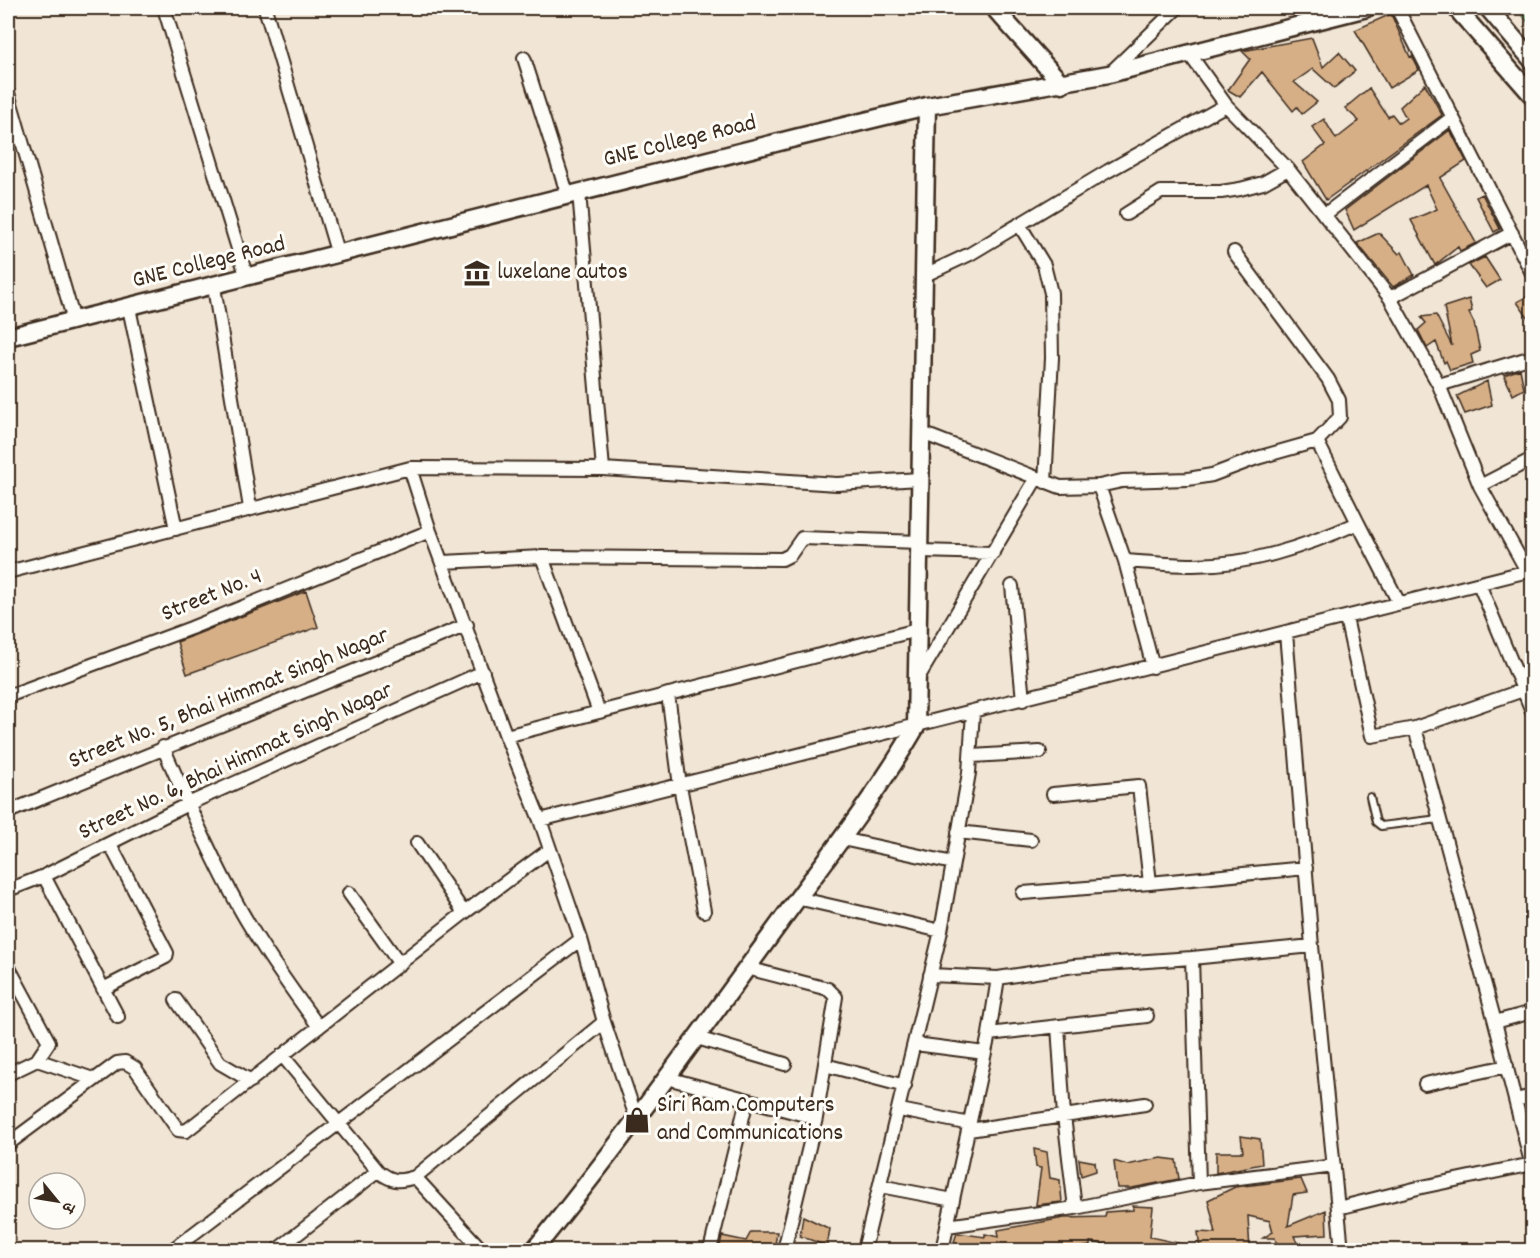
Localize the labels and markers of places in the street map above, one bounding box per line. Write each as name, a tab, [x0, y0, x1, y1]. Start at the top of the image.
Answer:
place label: luxelane autos	[497, 256, 628, 290]
museum icon: luxelane autos	[462, 258, 492, 288]
place label: Siri Ram Computers and Communications	[657, 1089, 843, 1151]
shop icon: Siri Ram Computers and Communications	[622, 1105, 652, 1135]

